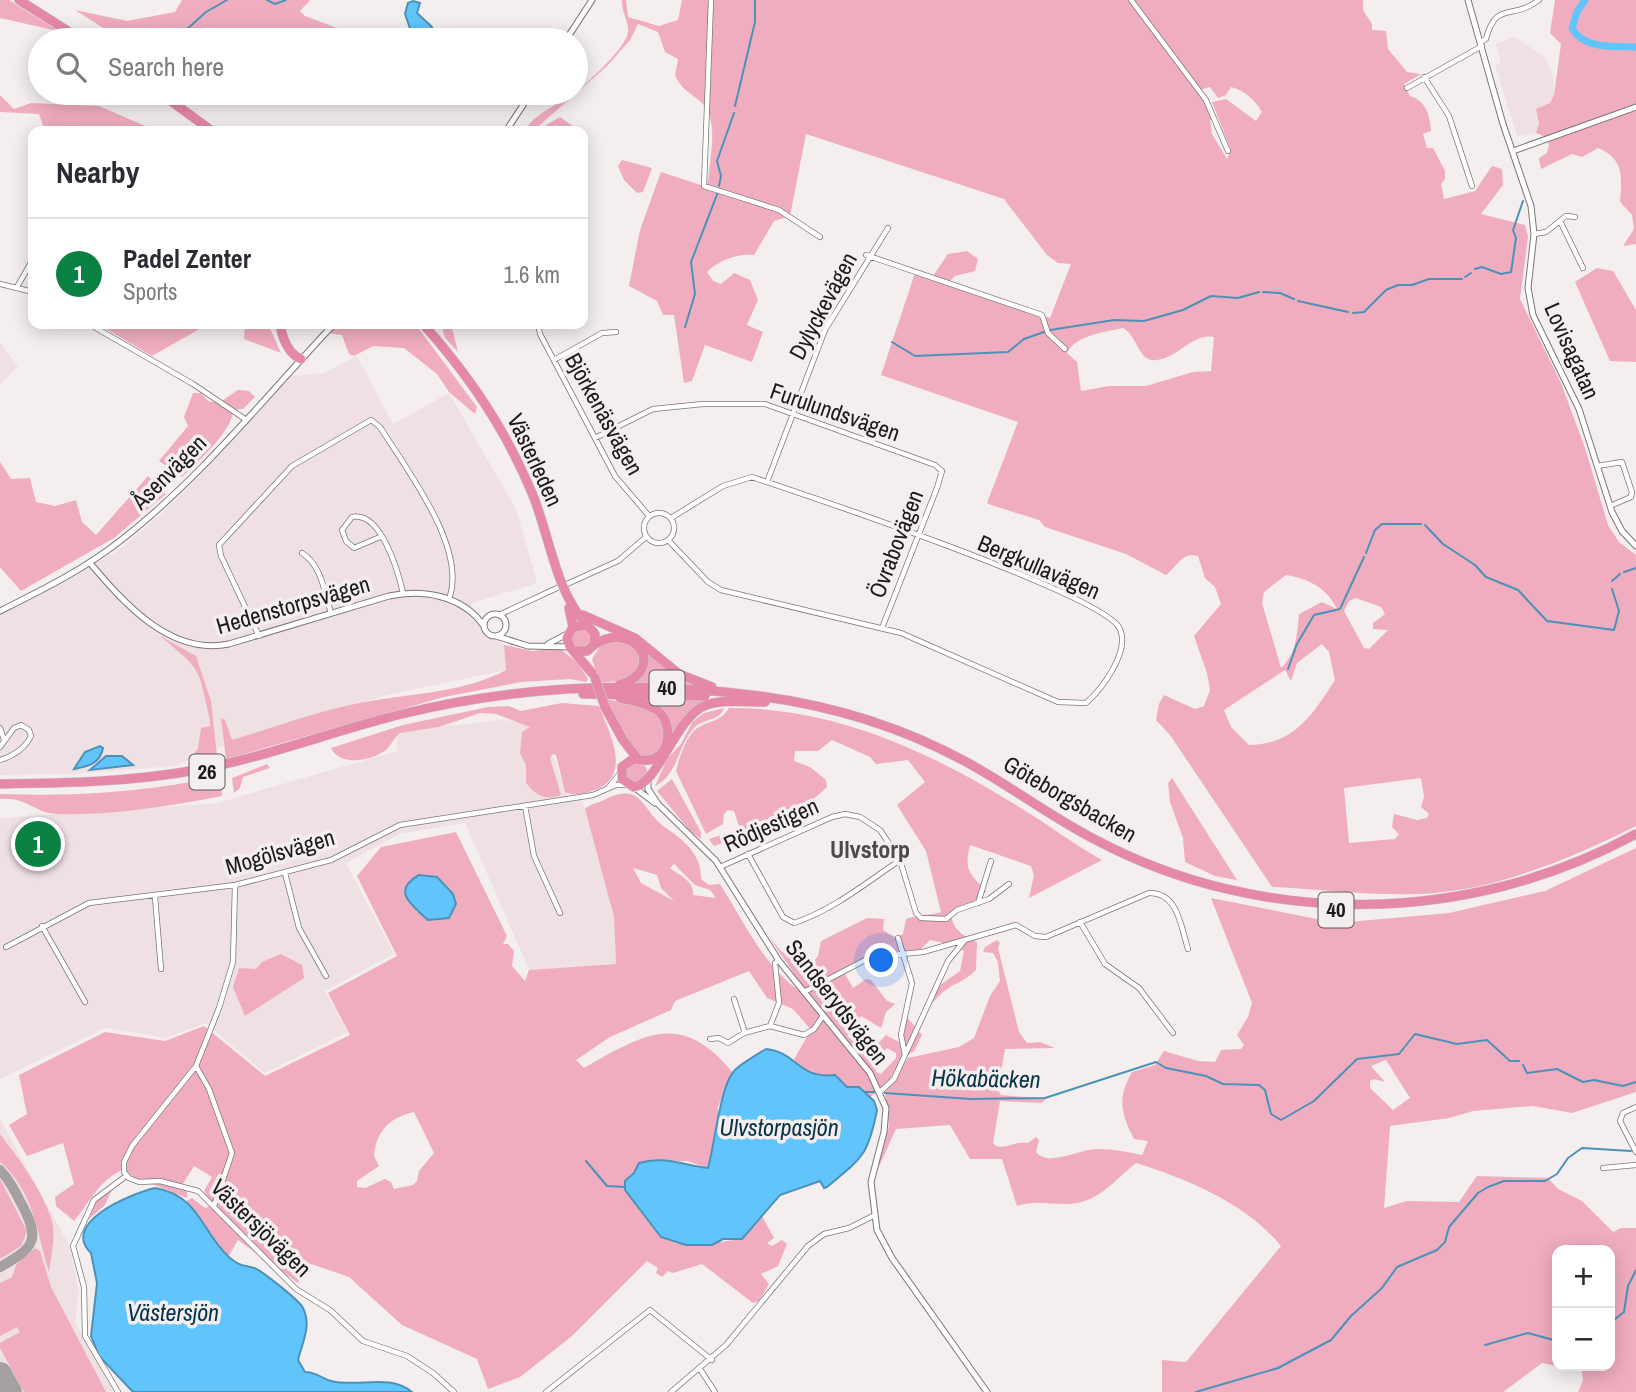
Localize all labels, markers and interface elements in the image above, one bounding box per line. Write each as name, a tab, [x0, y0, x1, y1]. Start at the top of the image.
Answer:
search box	[28, 28, 588, 105]
icon: search	[52, 48, 90, 86]
text: Search here	[108, 49, 224, 84]
text: Nearby	[56, 152, 139, 192]
text: Padel Zenter	[123, 241, 251, 276]
street label: Dylyckevägen	[781, 247, 864, 365]
text: 1	[74, 259, 84, 290]
text: 1.6 km	[503, 259, 560, 290]
text: Sports	[123, 276, 178, 307]
street label: Lovisagatan	[1537, 298, 1608, 404]
street label: Björkenäsvägen	[558, 347, 651, 480]
street label: Furulundsvägen	[766, 375, 904, 448]
street label: Västerleden	[500, 408, 570, 511]
street label: Åsenvägen	[124, 427, 213, 517]
street label: Övrabovägen	[861, 485, 930, 602]
street label: Bergkullavägen	[973, 527, 1105, 606]
street label: Hedenstorpsvägen	[212, 568, 373, 641]
road number: 40	[650, 670, 684, 706]
street label: Göteborgsbacken	[998, 748, 1142, 849]
road number: 26	[190, 754, 224, 790]
street label: Rödjestigen	[719, 790, 823, 859]
pin: 1	[15, 818, 61, 870]
street label: Mogölsvägen	[222, 821, 338, 882]
district label: Ulvstorp	[830, 833, 910, 865]
road number: 40	[1318, 892, 1354, 928]
street label: Sandserydsvägen	[779, 933, 896, 1071]
your location	[864, 943, 898, 977]
water label: Hökabäcken	[931, 1061, 1041, 1095]
water label: Ulvstorpasjön	[719, 1111, 839, 1143]
street label: Västersjövägen	[204, 1172, 318, 1283]
map controls	[1552, 1245, 1615, 1371]
button: +	[1552, 1245, 1615, 1308]
water label: Västersjön	[127, 1296, 219, 1328]
button: −	[1552, 1308, 1615, 1371]

